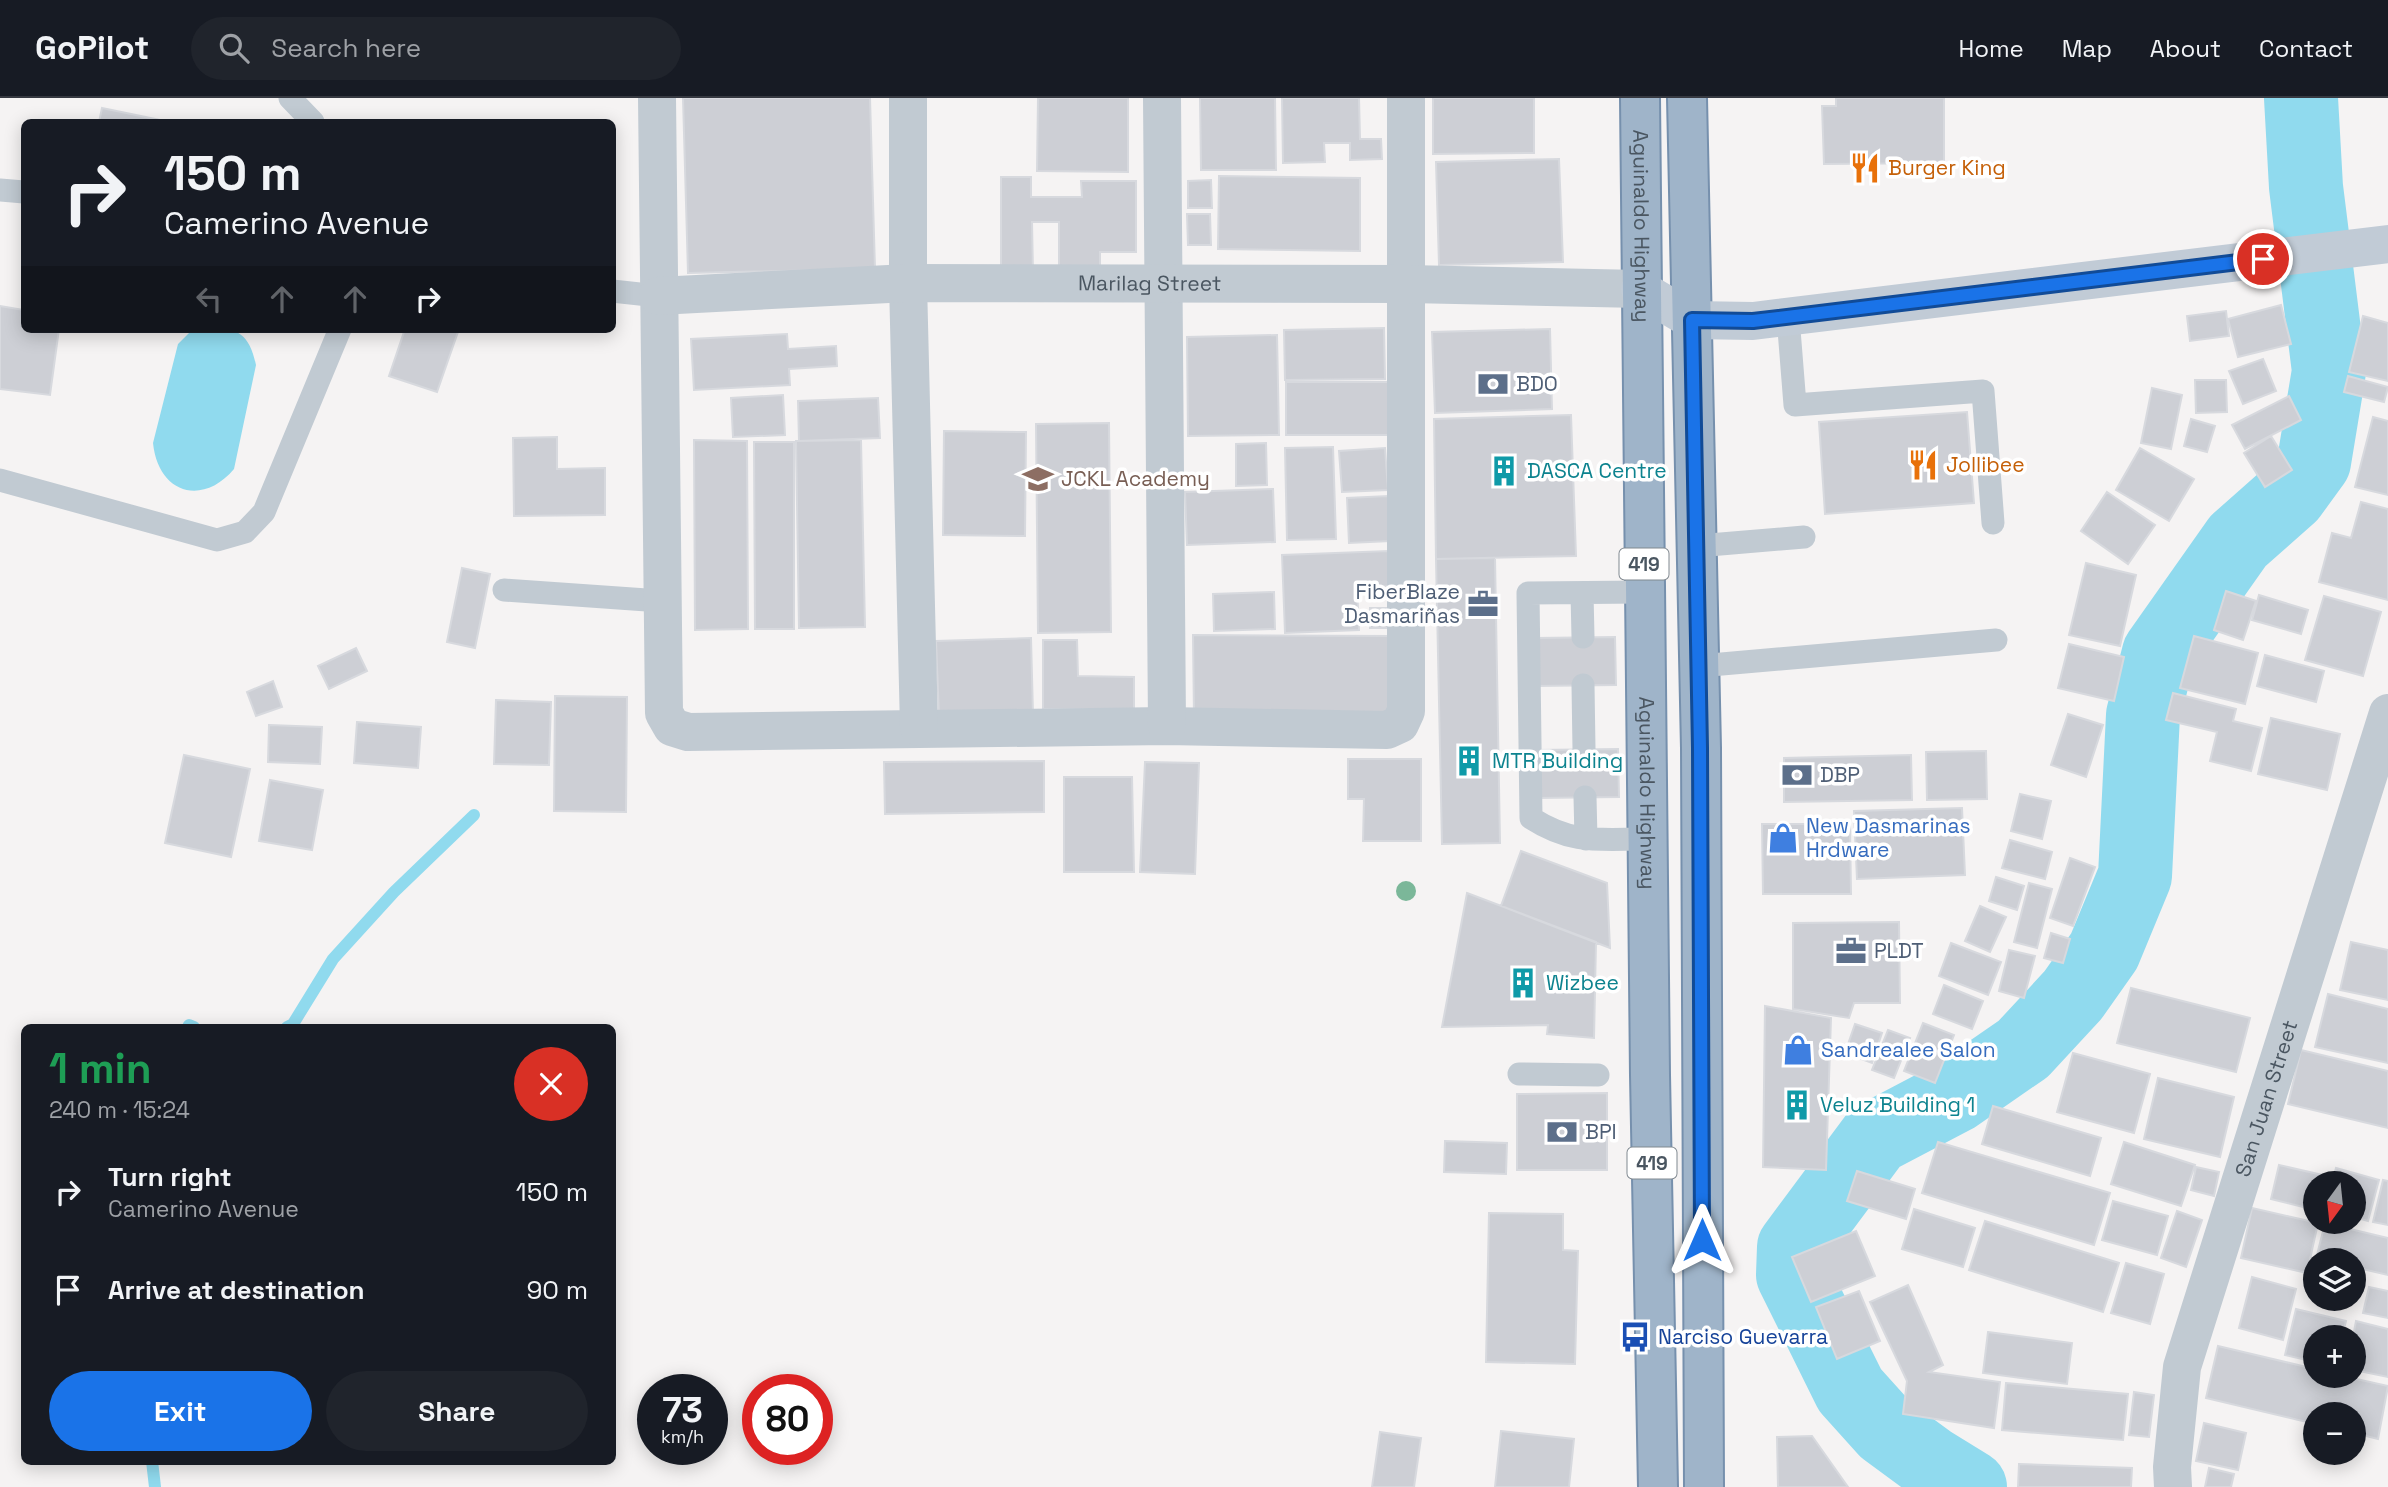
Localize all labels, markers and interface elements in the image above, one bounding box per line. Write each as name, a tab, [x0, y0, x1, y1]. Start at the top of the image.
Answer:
search box	[191, 17, 681, 80]
text: GoPilot	[35, 27, 149, 69]
icon: search	[215, 29, 253, 67]
text: Search here	[271, 31, 421, 65]
text: Home	[1958, 33, 2024, 64]
text: Map	[2062, 33, 2112, 64]
text: About	[2150, 33, 2221, 64]
text: Contact	[2259, 33, 2353, 64]
street label: Aguinaldo Highway	[1627, 129, 1656, 323]
text: 150 m	[164, 142, 302, 204]
icon: right	[49, 147, 140, 238]
restaurant icon: Burger King	[1848, 151, 1882, 185]
place label: Burger King	[1888, 154, 2006, 181]
text: Camerino Avenue	[164, 203, 430, 243]
pin	[2233, 229, 2293, 289]
icon: arrive	[2244, 240, 2282, 278]
street label: Marilag Street	[1078, 269, 1221, 297]
icon: left	[190, 280, 228, 318]
icon: ahead	[263, 280, 301, 318]
icon: ahead	[336, 280, 374, 318]
icon: right	[409, 280, 447, 318]
bank icon: BDO	[1476, 367, 1510, 401]
place label: BDO	[1516, 370, 1558, 397]
restaurant icon: Jollibee	[1906, 448, 1940, 482]
place label: Jollibee	[1946, 451, 2025, 478]
building icon: DASCA Centre	[1487, 454, 1521, 488]
place label: DASCA Centre	[1527, 457, 1667, 484]
school or university icon: JCKL Academy	[1021, 462, 1055, 496]
place label: JCKL Academy	[1061, 465, 1210, 492]
road number: 419	[1620, 548, 1668, 579]
place label: FiberBlaze Dasmariñas	[1344, 578, 1460, 629]
office icon: FiberBlaze Dasmariñas	[1466, 587, 1500, 621]
street label: Aguinaldo Highway	[1633, 696, 1662, 890]
building icon: MTR Building	[1452, 744, 1486, 778]
place label: MTR Building	[1492, 747, 1623, 774]
bank icon: DBP	[1780, 758, 1814, 792]
place label: DBP	[1820, 761, 1860, 788]
place label: New Dasmarinas Hrdware	[1806, 812, 1971, 863]
shop icon: New Dasmarinas Hrdware	[1766, 821, 1800, 855]
office icon: PLDT	[1834, 934, 1868, 968]
place label: PLDT	[1874, 937, 1924, 964]
building icon: Wizbee	[1506, 966, 1540, 1000]
place label: Wizbee	[1546, 969, 1619, 996]
street label: San Juan Street	[2229, 1017, 2303, 1180]
shop icon: Sandrealee Salon	[1781, 1033, 1815, 1067]
place label: Sandrealee Salon	[1821, 1036, 1996, 1063]
text: 1 min	[49, 1042, 152, 1095]
button: close	[514, 1047, 588, 1121]
building icon: Veluz Building 1	[1780, 1088, 1814, 1122]
place label: Veluz Building 1	[1820, 1091, 1975, 1118]
text: 240 m · 15:24	[49, 1095, 190, 1125]
bank icon: BPI	[1545, 1115, 1579, 1149]
place label: BPI	[1585, 1118, 1617, 1145]
road number: 419	[1628, 1148, 1676, 1178]
text: Turn right	[108, 1160, 232, 1194]
north arrow	[2303, 1171, 2366, 1234]
map controls	[2303, 1171, 2366, 1465]
icon: right	[49, 1173, 87, 1211]
text: 150 m	[516, 1175, 588, 1209]
text: Camerino Avenue	[108, 1194, 299, 1224]
position arrow	[1665, 1203, 1739, 1277]
button: layers	[2303, 1248, 2366, 1311]
icon: arrive	[49, 1271, 87, 1309]
text: Arrive at destination	[108, 1273, 365, 1307]
text: 90 m	[526, 1273, 588, 1307]
bus stop icon: Narciso Guevarra	[1618, 1320, 1652, 1354]
place label: Narciso Guevarra	[1658, 1323, 1828, 1350]
button: +	[2303, 1325, 2366, 1388]
button: Exit	[49, 1371, 312, 1451]
button: Share	[326, 1371, 588, 1451]
speed limit sign: 80	[742, 1374, 833, 1465]
text: 73	[662, 1388, 703, 1432]
button: −	[2303, 1402, 2366, 1465]
text: km/h	[661, 1425, 704, 1448]

